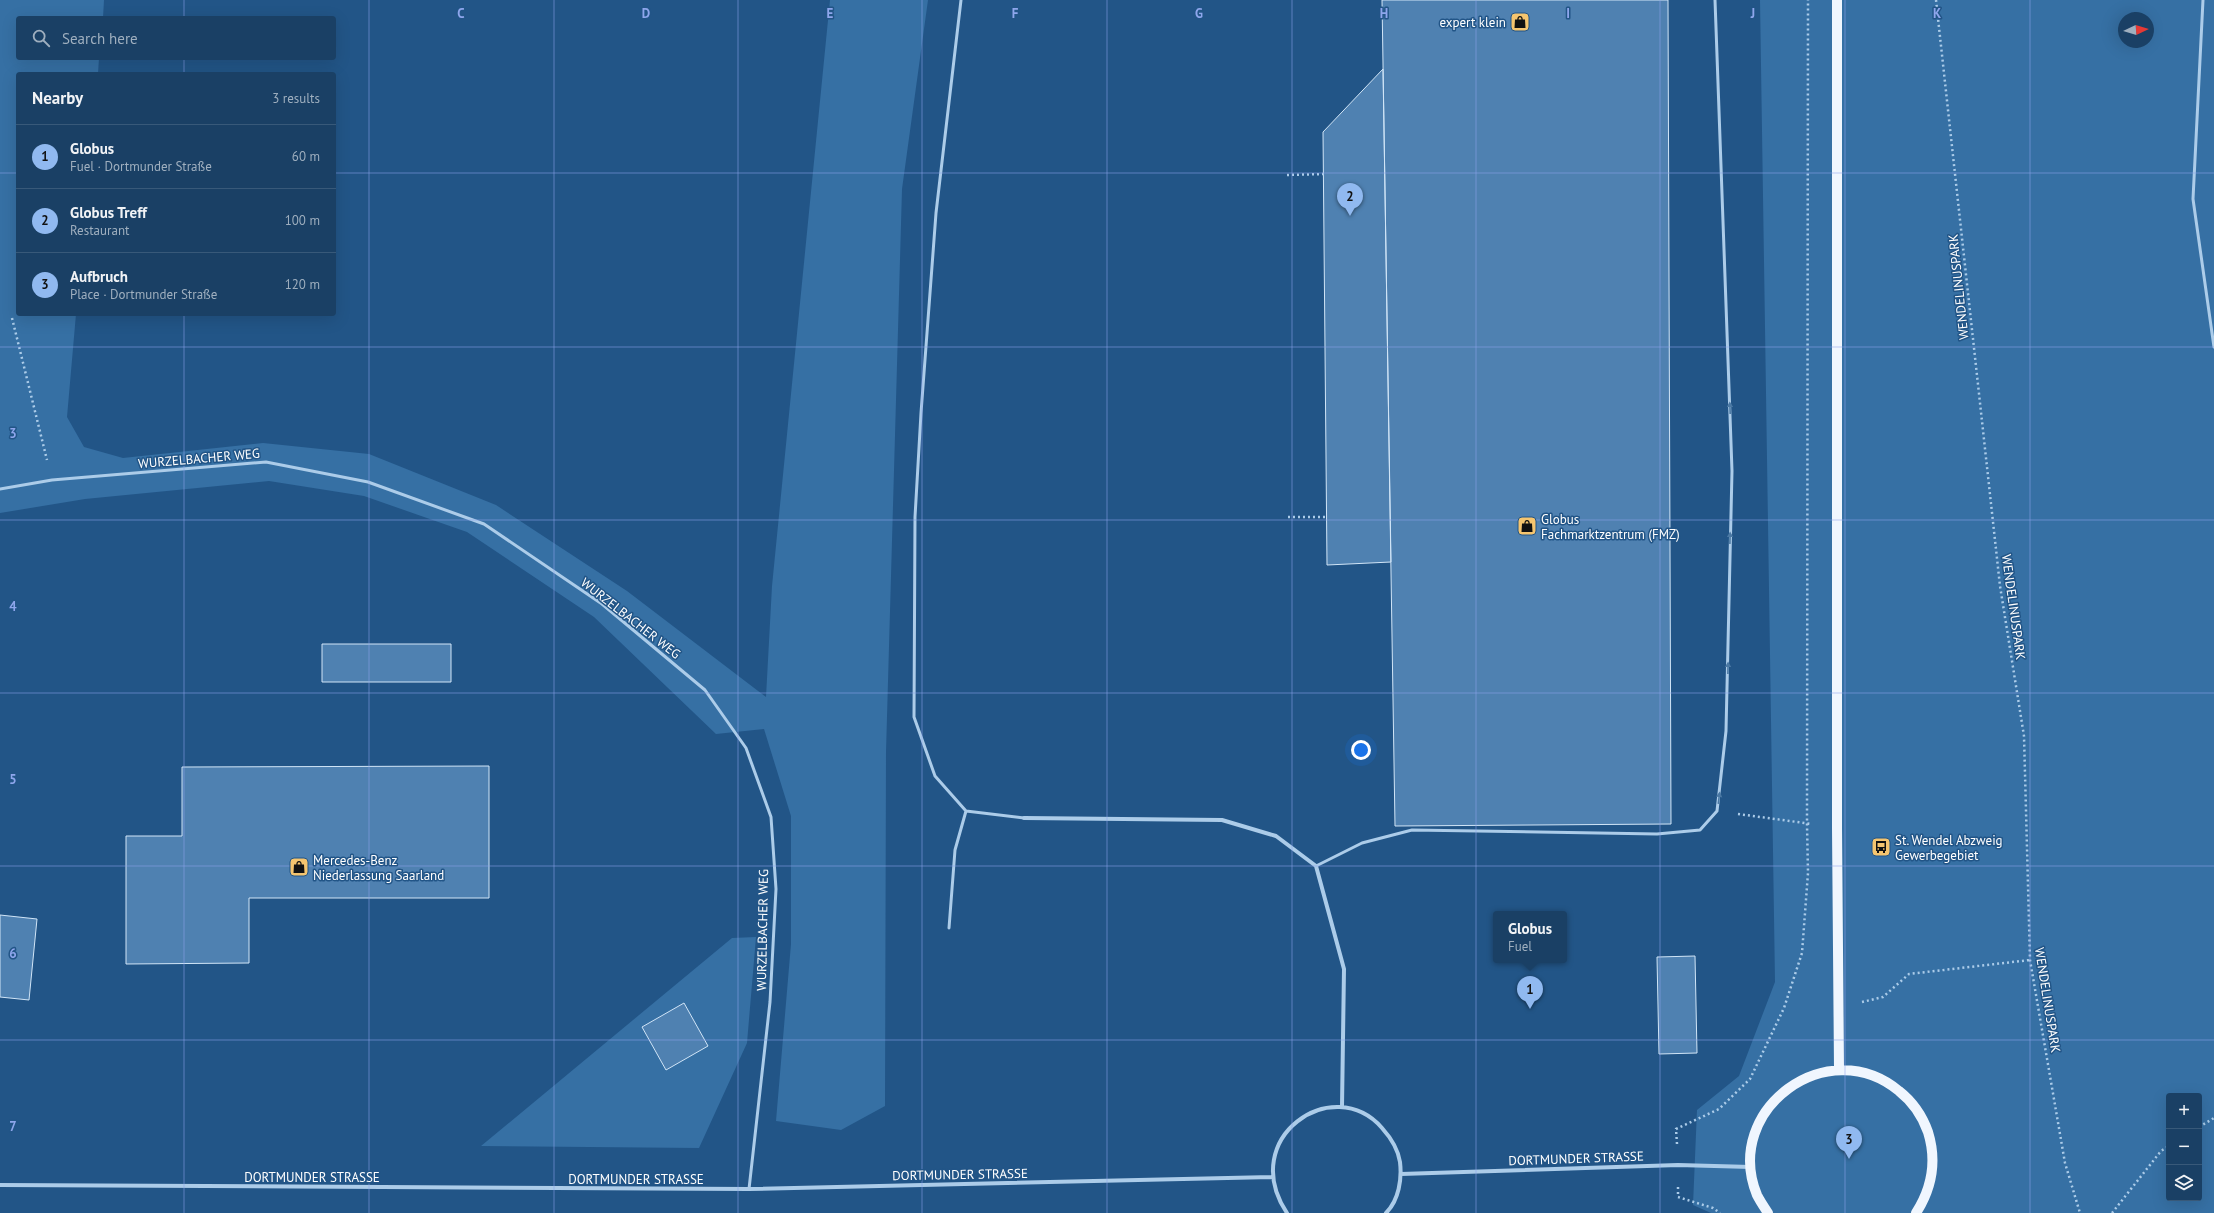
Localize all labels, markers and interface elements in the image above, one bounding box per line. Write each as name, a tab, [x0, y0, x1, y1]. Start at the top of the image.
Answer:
text: C	[457, 5, 465, 22]
text: D	[642, 5, 650, 22]
text: E	[827, 5, 834, 22]
text: F	[1012, 5, 1019, 22]
text: G	[1195, 5, 1203, 22]
text: H	[1380, 5, 1388, 22]
text: I	[1566, 5, 1570, 22]
text: J	[1750, 5, 1755, 22]
text: K	[1933, 5, 1941, 22]
shop icon: expert klein	[1509, 11, 1531, 33]
north arrow	[2118, 12, 2154, 48]
place label: expert klein	[1439, 14, 1506, 31]
search box	[16, 16, 336, 60]
icon: search	[30, 27, 52, 49]
text: Search here	[62, 29, 138, 48]
text: Nearby	[32, 87, 83, 109]
text: 3 results	[272, 90, 320, 107]
text: Globus	[70, 139, 114, 158]
text: 1	[41, 148, 49, 165]
text: 60 m	[292, 148, 320, 165]
text: Fuel · Dortmunder Straße	[70, 158, 212, 175]
pin: 2	[1337, 183, 1363, 216]
text: Globus Treff	[70, 203, 147, 222]
text: 2	[41, 212, 49, 229]
text: 100 m	[285, 212, 320, 229]
text: Restaurant	[70, 222, 129, 239]
street label: WENDELINUSPARK	[1944, 233, 1973, 341]
text: Aufbruch	[70, 267, 128, 286]
text: 3	[41, 276, 49, 293]
text: 120 m	[285, 276, 320, 293]
text: Place · Dortmunder Straße	[70, 286, 217, 303]
one-way arrow	[1726, 402, 1733, 414]
text: 3	[9, 425, 17, 442]
street label: WURZELBACHER WEG	[137, 445, 261, 472]
place label: Globus Fachmarktzentrum (FMZ)	[1541, 511, 1680, 543]
shop icon: Globus Fachmarktzentrum (FMZ)	[1516, 515, 1538, 537]
one-way arrow	[1727, 532, 1734, 544]
street label: WENDELINUSPARK	[1998, 553, 2029, 661]
street label: WURZELBACHER WEG	[577, 574, 684, 663]
text: 4	[9, 598, 17, 615]
one-way arrow	[1724, 662, 1731, 674]
your location	[1351, 740, 1371, 760]
text: 5	[9, 771, 17, 788]
one-way arrow	[1715, 792, 1722, 804]
place label: St. Wendel Abzweig Gewerbegebiet	[1895, 832, 2003, 864]
bus stop icon: St. Wendel Abzweig Gewerbegebiet	[1870, 836, 1892, 858]
place label: Mercedes-Benz Niederlassung Saarland	[313, 852, 444, 884]
shop icon: Mercedes-Benz Niederlassung Saarland	[288, 856, 310, 878]
street label: WURZELBACHER WEG	[753, 869, 772, 991]
popup	[1493, 911, 1567, 963]
text: Globus	[1508, 919, 1552, 938]
text: Fuel	[1508, 938, 1532, 955]
text: 6	[9, 945, 17, 962]
street label: WENDELINUSPARK	[2031, 946, 2064, 1054]
pin: 1	[1517, 976, 1543, 1009]
map controls	[2166, 1093, 2202, 1201]
button: +	[2166, 1093, 2202, 1129]
text: 7	[9, 1118, 17, 1135]
pin: 3	[1836, 1126, 1862, 1159]
button: −	[2166, 1129, 2202, 1165]
street label: DORTMUNDER STRASSE	[1508, 1148, 1644, 1169]
street label: DORTMUNDER STRASSE	[892, 1165, 1028, 1184]
button: layers	[2166, 1165, 2202, 1201]
street label: DORTMUNDER STRASSE	[244, 1169, 380, 1186]
street label: DORTMUNDER STRASSE	[568, 1171, 704, 1188]

